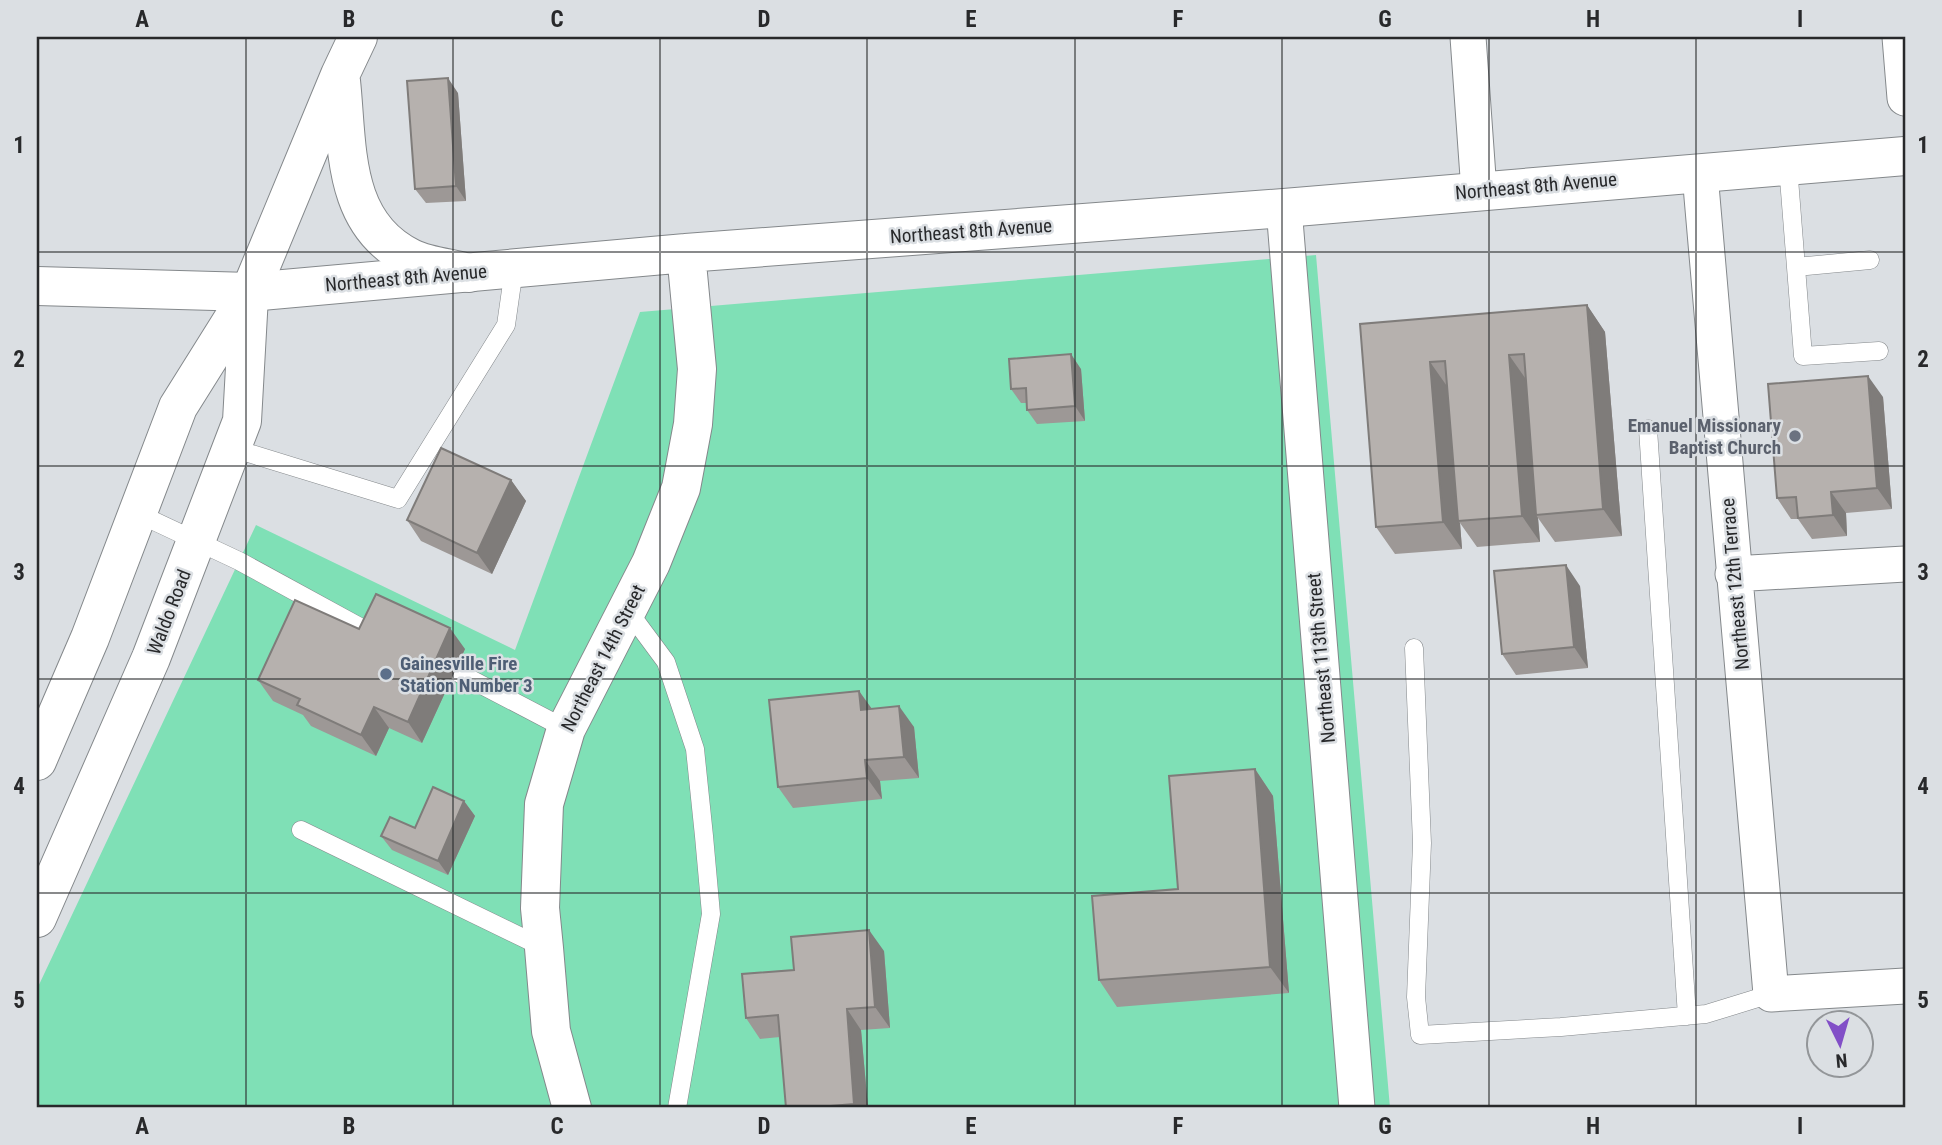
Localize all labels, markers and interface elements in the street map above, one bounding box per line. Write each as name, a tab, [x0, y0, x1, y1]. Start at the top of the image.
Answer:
text: A	[135, 6, 149, 33]
text: B	[343, 6, 355, 33]
text: C	[550, 6, 564, 33]
text: D	[758, 6, 771, 33]
text: E	[965, 6, 977, 33]
text: F	[1173, 6, 1184, 33]
text: G	[1378, 6, 1392, 33]
text: H	[1586, 6, 1600, 33]
text: I	[1797, 6, 1803, 33]
text: 1	[13, 132, 25, 159]
text: 1	[1917, 132, 1929, 159]
street label: Northeast 8th Avenue	[1454, 167, 1618, 205]
street label: Northeast 8th Avenue	[889, 214, 1053, 248]
street label: Northeast 8th Avenue	[324, 259, 488, 297]
text: 2	[13, 346, 25, 373]
text: 2	[1917, 346, 1929, 373]
place label: Emanuel Missionary Baptist Church	[1628, 414, 1782, 459]
marker: Emanuel Missionary Baptist Church	[1787, 428, 1803, 444]
street label: Northeast 12th Terrace	[1716, 497, 1754, 671]
text: 3	[13, 559, 25, 586]
text: 3	[1917, 559, 1929, 586]
street label: Waldo Road	[142, 566, 196, 658]
street label: Northeast 113th Street	[1302, 572, 1340, 744]
street label: Northeast 14th Street	[556, 581, 650, 735]
place label: Gainesville Fire Station Number 3	[400, 652, 533, 697]
marker: Gainesville Fire Station Number 3	[378, 666, 394, 682]
text: 4	[13, 773, 25, 800]
text: 4	[1917, 773, 1929, 800]
text: 5	[13, 987, 25, 1014]
text: 5	[1917, 987, 1929, 1014]
north arrow	[1806, 1009, 1876, 1078]
text: N	[1835, 1048, 1848, 1072]
text: A	[135, 1113, 149, 1140]
text: B	[343, 1113, 355, 1140]
text: C	[550, 1113, 564, 1140]
text: D	[758, 1113, 771, 1140]
text: E	[965, 1113, 977, 1140]
text: F	[1173, 1113, 1184, 1140]
text: G	[1378, 1113, 1392, 1140]
text: H	[1586, 1113, 1600, 1140]
text: I	[1797, 1113, 1803, 1140]

